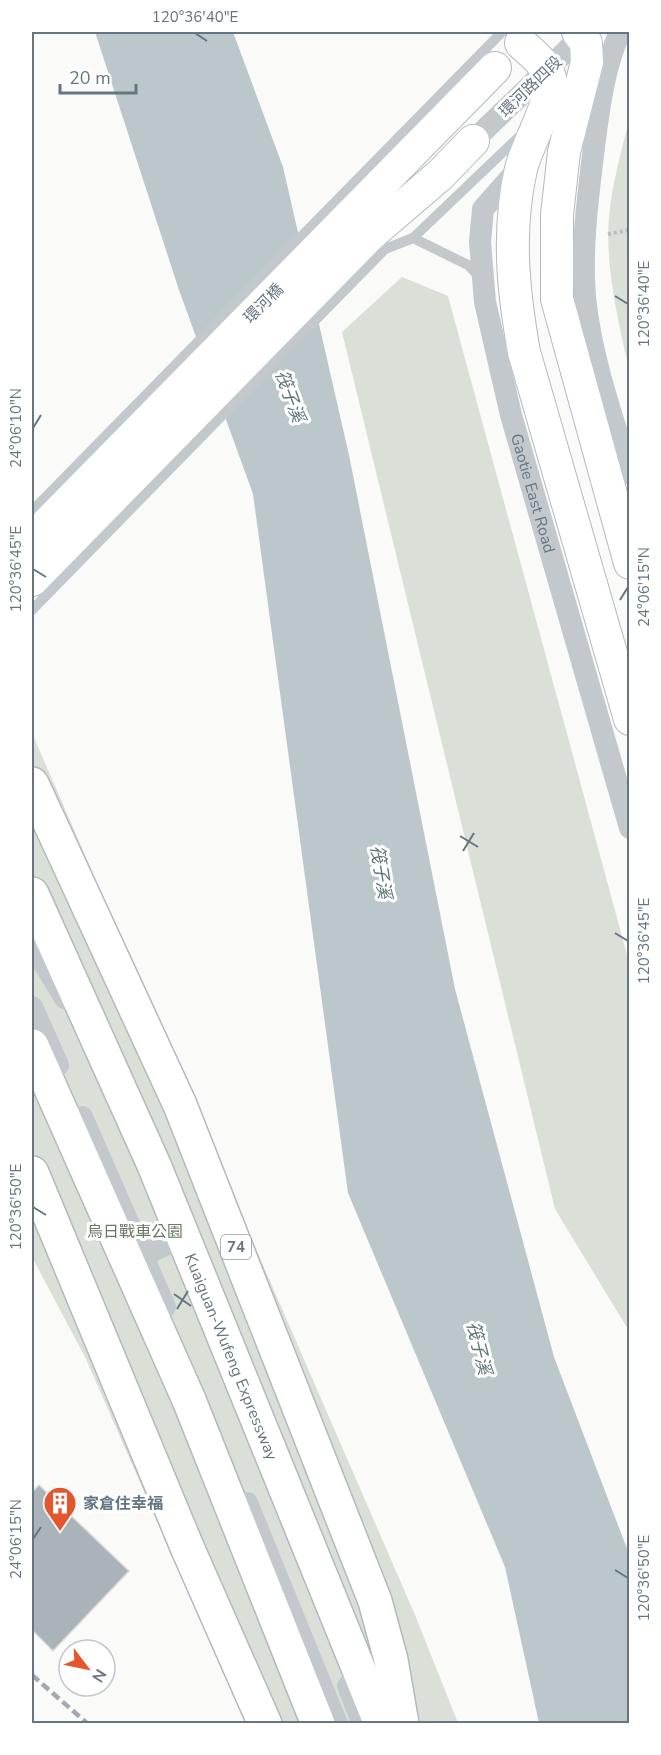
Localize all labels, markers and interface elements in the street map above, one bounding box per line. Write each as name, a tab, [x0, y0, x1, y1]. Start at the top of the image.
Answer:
text: 120°36'40"E	[152, 7, 238, 27]
street label: 環河路四段	[494, 51, 567, 122]
scale bar	[60, 57, 136, 95]
text: 20 m	[69, 66, 111, 90]
text: 120°36'40"E	[634, 261, 654, 347]
street label: 環河橋	[239, 279, 288, 328]
water label: 筏子溪	[269, 367, 312, 428]
text: 24°06'10"N	[6, 388, 26, 468]
street label: Gaotie East Road	[505, 431, 560, 556]
text: 120°36'45"E	[6, 526, 26, 612]
text: 24°06'15"N	[634, 547, 654, 627]
water label: 筏子溪	[365, 843, 398, 904]
text: 120°36'45"E	[634, 898, 654, 984]
text: 120°36'50"E	[6, 1164, 26, 1250]
park label: 烏日戰車公園	[87, 1221, 183, 1243]
road number: 74	[221, 1235, 251, 1259]
street label: Kuaiguan-Wufeng Expressway	[179, 1250, 283, 1464]
water label: 筏子溪	[461, 1319, 498, 1380]
building icon: 家倉住幸福	[42, 1485, 78, 1532]
place label: 家倉住幸福	[83, 1493, 163, 1515]
text: 24°06'15"N	[6, 1499, 26, 1579]
text: 120°36'50"E	[634, 1535, 654, 1621]
north arrow	[57, 1638, 117, 1698]
text: N	[86, 1665, 111, 1686]

